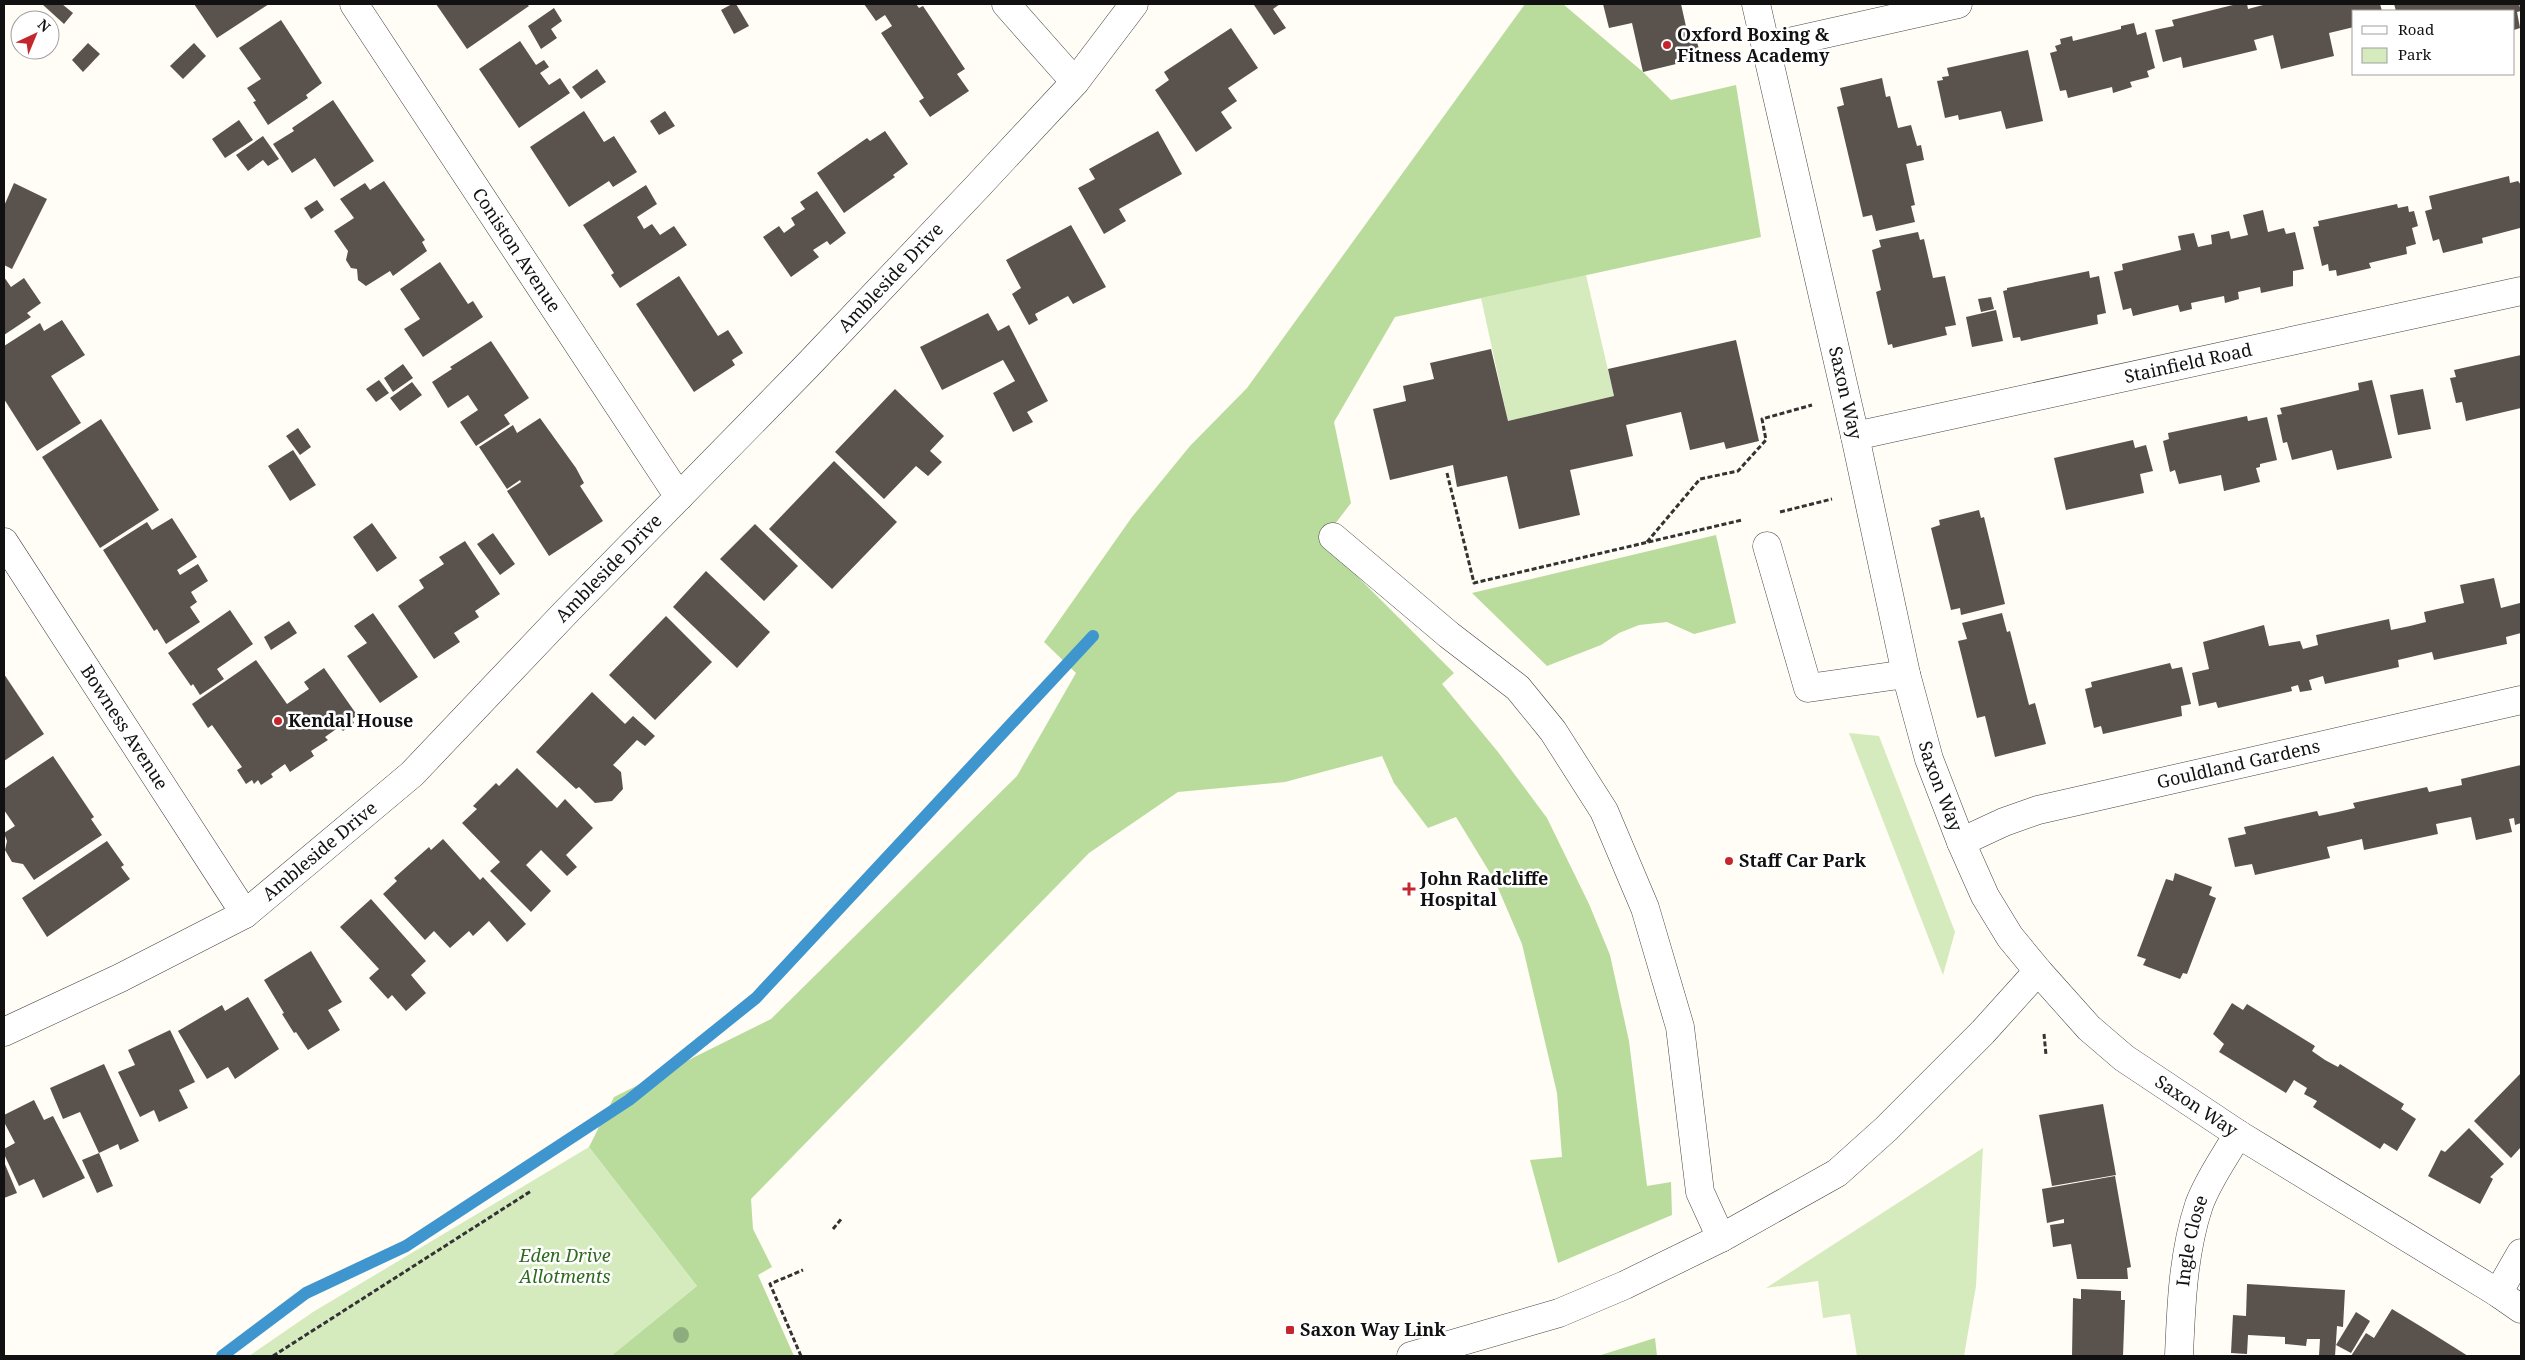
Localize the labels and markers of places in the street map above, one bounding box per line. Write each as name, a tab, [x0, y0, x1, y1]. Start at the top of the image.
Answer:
place label: Oxford Boxing & Fitness Academy	[1677, 22, 1830, 67]
marker: Oxford Boxing & Fitness Academy	[1661, 39, 1673, 51]
place label: Kendal House	[288, 708, 413, 732]
marker: Kendal House	[272, 715, 284, 727]
place label: Staff Car Park	[1739, 848, 1867, 872]
marker: Staff Car Park	[1723, 855, 1735, 867]
place label: John Radcliffe Hospital	[1419, 866, 1548, 911]
marker: John Radcliffe Hospital	[1402, 882, 1416, 896]
place label: Saxon Way Link	[1300, 1317, 1446, 1341]
marker: Saxon Way Link	[1284, 1324, 1296, 1336]

